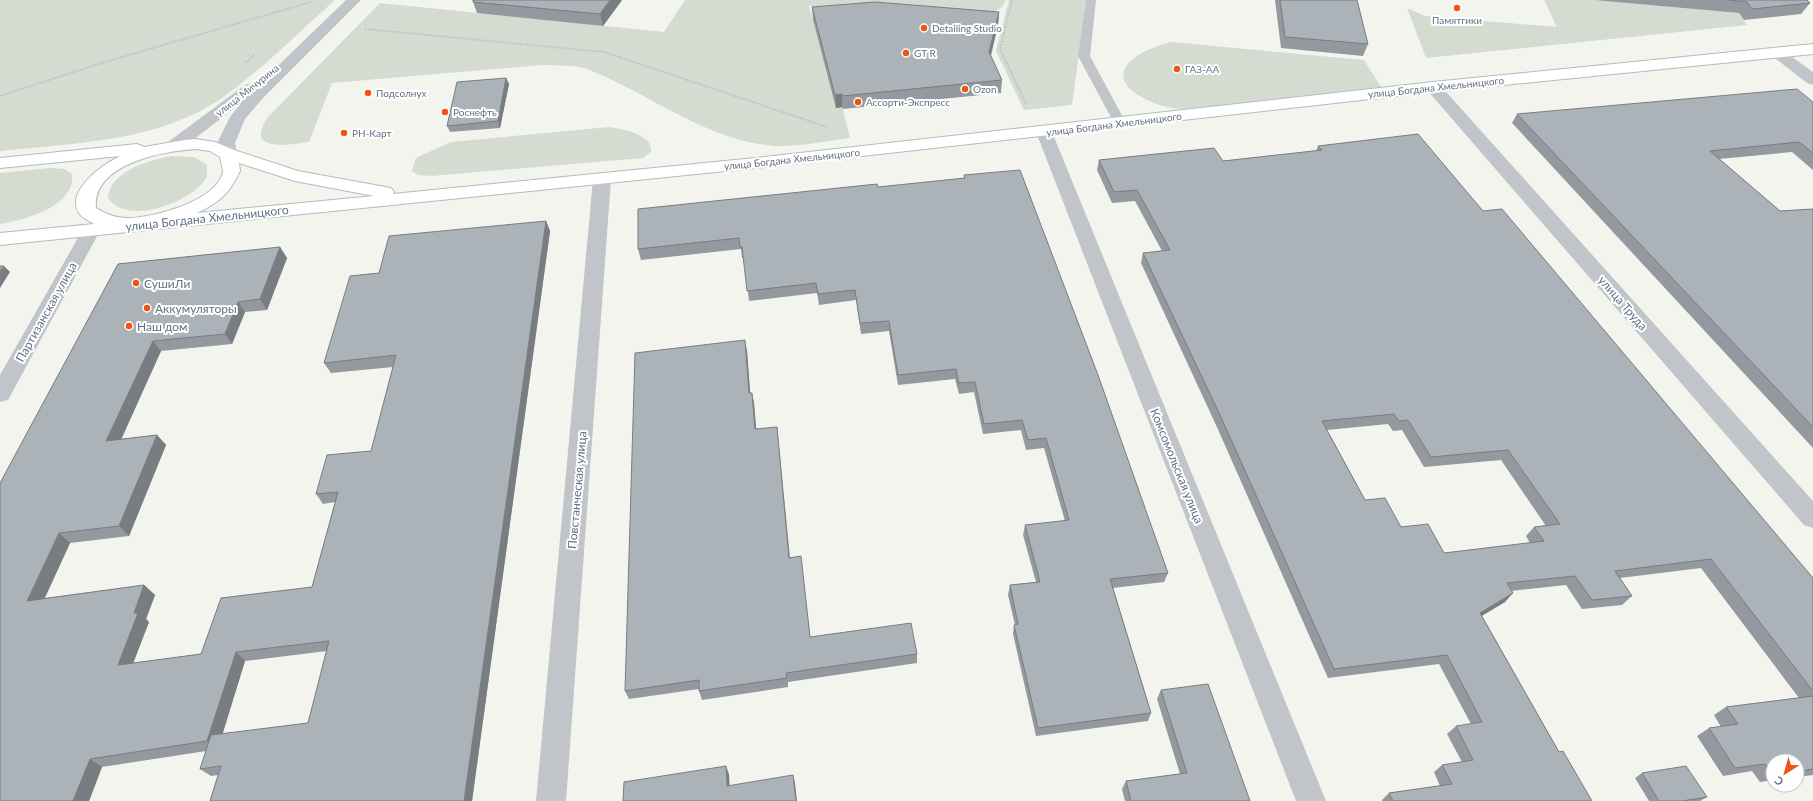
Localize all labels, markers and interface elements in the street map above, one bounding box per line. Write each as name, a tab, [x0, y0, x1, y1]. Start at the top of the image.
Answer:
marker: Памятгики	[1452, 3, 1462, 13]
place label: Памятгики	[1432, 14, 1482, 26]
place label: Detailing Studio	[932, 22, 1002, 34]
marker: Detailing Studio	[919, 23, 929, 33]
place label: GT R	[914, 47, 936, 59]
marker: GT R	[901, 48, 911, 58]
street label: улица Мичурина	[213, 62, 281, 118]
place label: ГАЗ-АА	[1185, 63, 1219, 75]
marker: ГАЗ-АА	[1172, 64, 1182, 74]
street label: улица Богдана Хмельницкого	[1367, 74, 1505, 100]
place label: Ozon	[973, 83, 997, 95]
marker: Ozon	[960, 84, 970, 94]
place label: Подсолнух	[376, 87, 427, 99]
marker: Подсолнух	[363, 88, 373, 98]
place label: Ассорти-Экспресс	[866, 96, 950, 108]
marker: Ассорти-Экспресс	[853, 97, 863, 107]
place label: Роснефть	[453, 106, 497, 118]
marker: Роснефть	[440, 107, 450, 117]
street label: улица Богдана Хмельницкого	[1046, 110, 1183, 138]
place label: РН-Карт	[352, 127, 391, 139]
marker: РН-Карт	[339, 128, 349, 138]
street label: улица Богдана Хмельницкого	[723, 146, 861, 172]
street label: улица Богдана Хмельницкого	[125, 202, 289, 234]
street label: Партизанская улица	[12, 259, 80, 365]
street label: улица Труда	[1595, 273, 1651, 333]
place label: СушиЛи	[144, 276, 190, 291]
marker: СушиЛи	[131, 278, 141, 288]
place label: Аккумуляторы	[155, 301, 237, 316]
marker: Аккумуляторы	[142, 303, 152, 313]
place label: Наш дом	[137, 319, 187, 334]
marker: Наш дом	[124, 321, 134, 331]
street label: Комсомольская улица	[1147, 406, 1207, 526]
street label: Повстанческая улица	[564, 431, 590, 549]
north arrow	[1765, 753, 1805, 793]
text: С	[1771, 774, 1786, 789]

